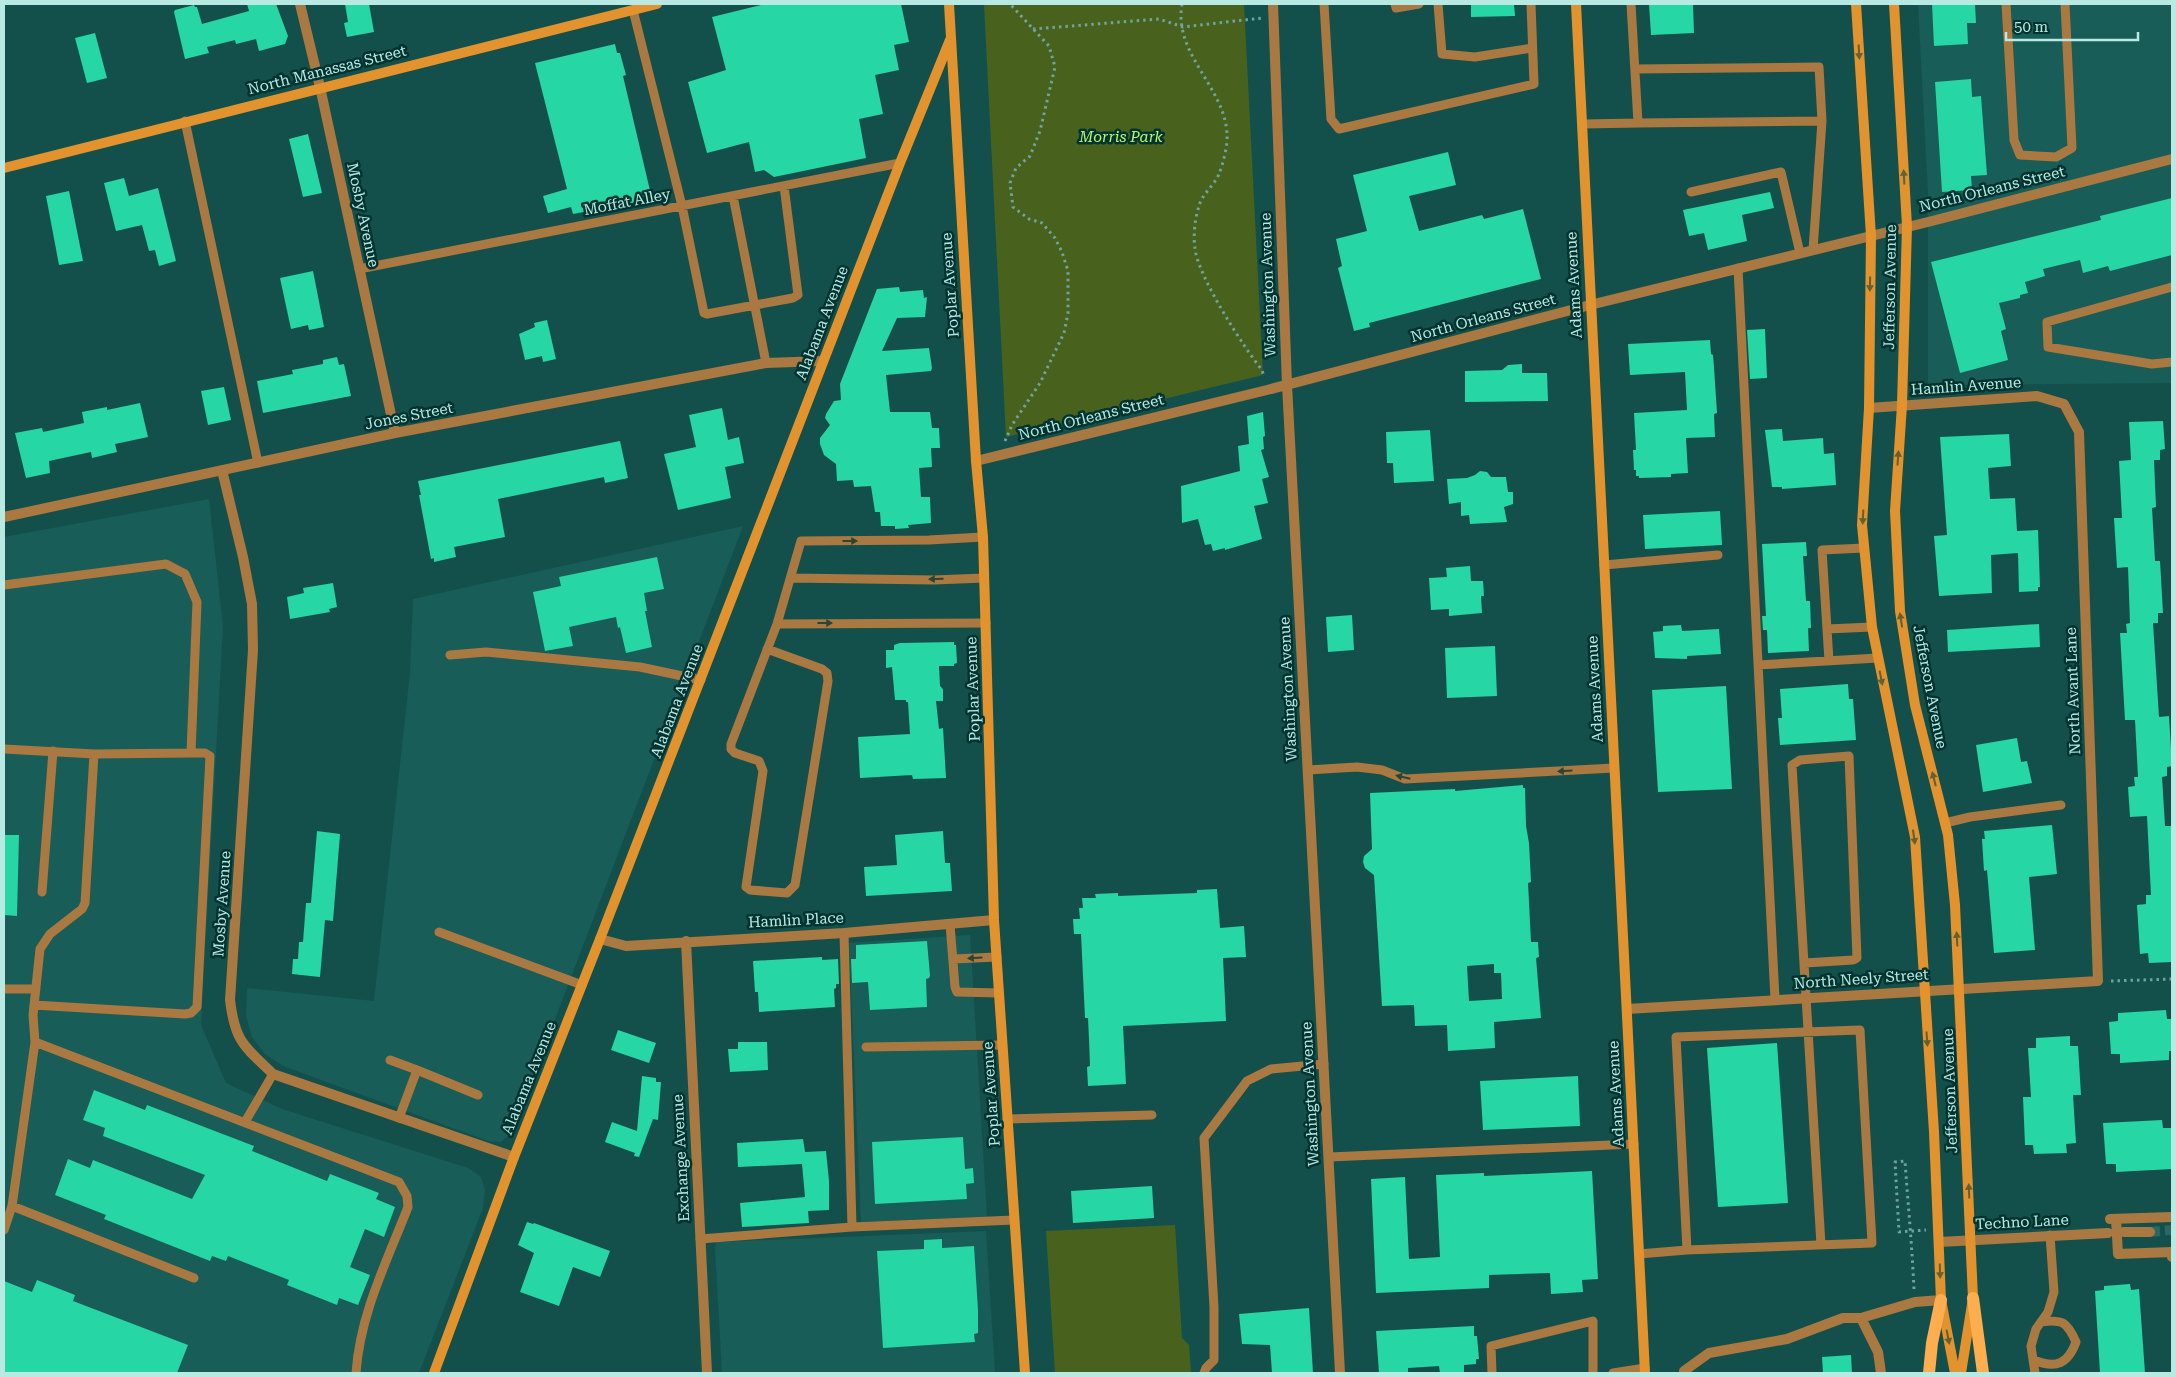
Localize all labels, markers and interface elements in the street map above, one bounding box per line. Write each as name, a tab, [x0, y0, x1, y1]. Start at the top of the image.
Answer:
scale bar	[2006, 10, 2138, 42]
text: 50 m	[2014, 18, 2049, 36]
street label: North Manassas Street	[246, 41, 409, 98]
one-way arrow	[1856, 45, 1864, 61]
park label: Morris Park	[1078, 128, 1164, 146]
street label: Mosby Avenue	[343, 161, 383, 269]
street label: North Orleans Street	[1917, 162, 2067, 216]
one-way arrow	[1900, 169, 1908, 185]
street label: Moffat Alley	[582, 185, 672, 219]
street label: Washington Avenue	[1256, 212, 1280, 358]
street label: Jefferson Avenue	[1880, 224, 1900, 350]
street label: Adams Avenue	[1562, 231, 1586, 339]
street label: Poplar Avenue	[937, 232, 963, 338]
street label: Alabama Avenue	[792, 264, 852, 382]
one-way arrow	[1866, 277, 1874, 293]
street label: North Orleans Street	[1409, 290, 1558, 346]
street label: Hamlin Avenue	[1910, 373, 2022, 399]
street label: North Orleans Street	[1016, 390, 1166, 444]
street label: Jones Street	[363, 399, 455, 433]
one-way arrow	[1895, 450, 1903, 466]
one-way arrow	[1858, 509, 1866, 525]
one-way arrow	[842, 537, 858, 545]
one-way arrow	[927, 576, 943, 584]
one-way arrow	[1897, 612, 1905, 628]
street label: Washington Avenue	[1275, 616, 1301, 762]
one-way arrow	[818, 619, 834, 627]
street label: Jefferson Avenue	[1909, 624, 1951, 750]
street label: North Avant Lane	[2062, 627, 2084, 755]
street label: Adams Avenue	[1583, 635, 1607, 743]
street label: Poplar Avenue	[962, 636, 984, 742]
street label: Alabama Avenue	[647, 642, 707, 760]
one-way arrow	[1878, 670, 1886, 686]
one-way arrow	[1557, 767, 1573, 775]
one-way arrow	[1930, 772, 1938, 787]
one-way arrow	[1395, 773, 1411, 781]
one-way arrow	[1910, 829, 1918, 845]
street label: Mosby Avenue	[209, 850, 235, 958]
street label: Hamlin Place	[748, 909, 844, 931]
one-way arrow	[1953, 931, 1961, 947]
one-way arrow	[967, 955, 983, 963]
street label: North Neely Street	[1793, 965, 1929, 993]
street label: Alabama Avenue	[498, 1019, 560, 1137]
street label: Washington Avenue	[1297, 1021, 1323, 1167]
street label: Jefferson Avenue	[1939, 1028, 1961, 1154]
one-way arrow	[1924, 1031, 1932, 1047]
street label: Adams Avenue	[1604, 1040, 1628, 1148]
street label: Poplar Avenue	[978, 1041, 1004, 1147]
street label: Exchange Avenue	[669, 1094, 693, 1222]
one-way arrow	[1965, 1183, 1973, 1199]
street label: Techno Lane	[1975, 1211, 2069, 1233]
one-way arrow	[1936, 1263, 1944, 1279]
one-way arrow	[1944, 1329, 1952, 1345]

